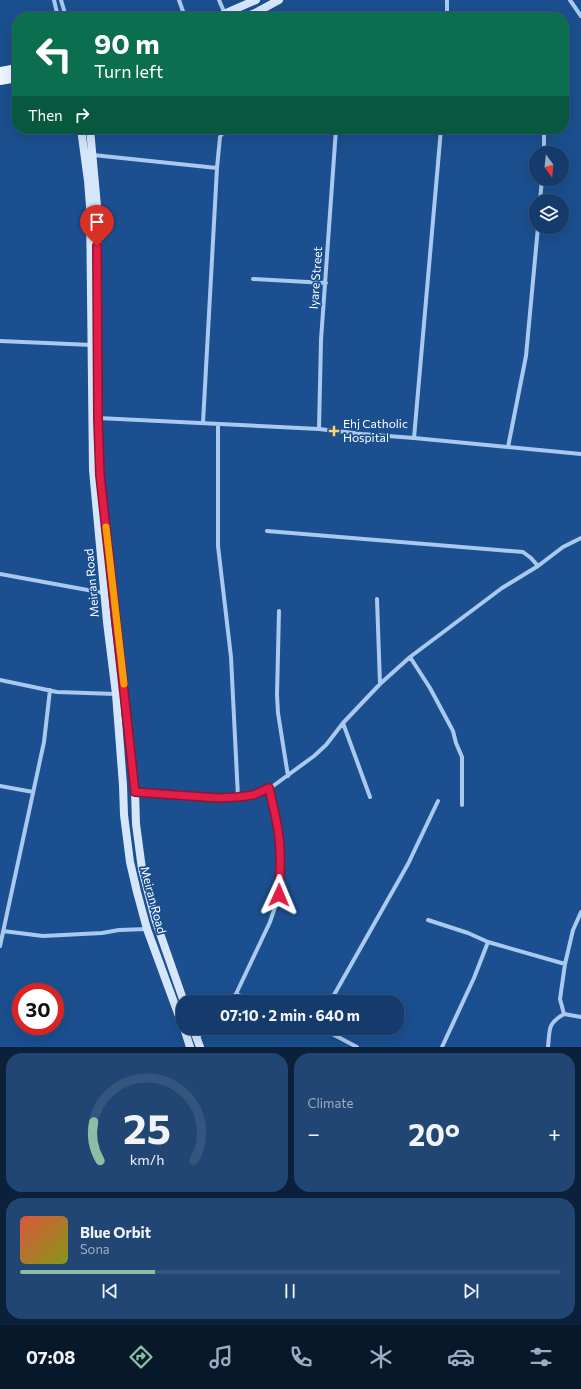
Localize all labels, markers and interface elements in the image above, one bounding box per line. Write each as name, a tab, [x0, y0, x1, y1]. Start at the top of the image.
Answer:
text: 90 m	[94, 26, 160, 60]
icon: left	[28, 28, 80, 80]
text: Turn left	[94, 60, 163, 82]
icon: right	[71, 104, 93, 126]
text: Then	[28, 106, 63, 124]
north arrow	[529, 146, 569, 186]
map controls	[529, 146, 569, 234]
button: layers	[529, 194, 569, 234]
pin	[80, 205, 114, 246]
icon: arrive	[86, 211, 108, 233]
street label: Iyare Street	[306, 246, 324, 310]
place label: Ehj Catholic Hospital	[343, 416, 408, 444]
marker: Ehj Catholic Hospital	[328, 425, 340, 437]
street label: Meiran Road	[81, 548, 101, 618]
street label: Meiran Road	[138, 865, 170, 935]
position arrow	[258, 874, 300, 916]
speed limit sign: 30	[12, 983, 64, 1035]
text: 07:10 · 2 min · 640 m	[220, 1006, 360, 1024]
text: Climate	[308, 1095, 353, 1111]
text: 25	[123, 1101, 171, 1152]
text: 20°	[408, 1115, 460, 1152]
text: −	[308, 1120, 320, 1147]
text: +	[548, 1120, 561, 1147]
text: km/h	[129, 1149, 164, 1167]
text: Blue Orbit	[80, 1223, 151, 1241]
text: Sona	[80, 1241, 110, 1257]
icon: previous	[99, 1280, 121, 1302]
icon: pause	[279, 1280, 301, 1302]
icon: next	[460, 1280, 482, 1302]
icon: directions	[127, 1343, 155, 1371]
icon: music	[207, 1343, 235, 1371]
icon: phone	[287, 1343, 315, 1371]
icon: climate	[367, 1343, 395, 1371]
icon: car	[447, 1343, 475, 1371]
icon: filters	[527, 1343, 555, 1371]
text: 07:08	[26, 1346, 76, 1368]

